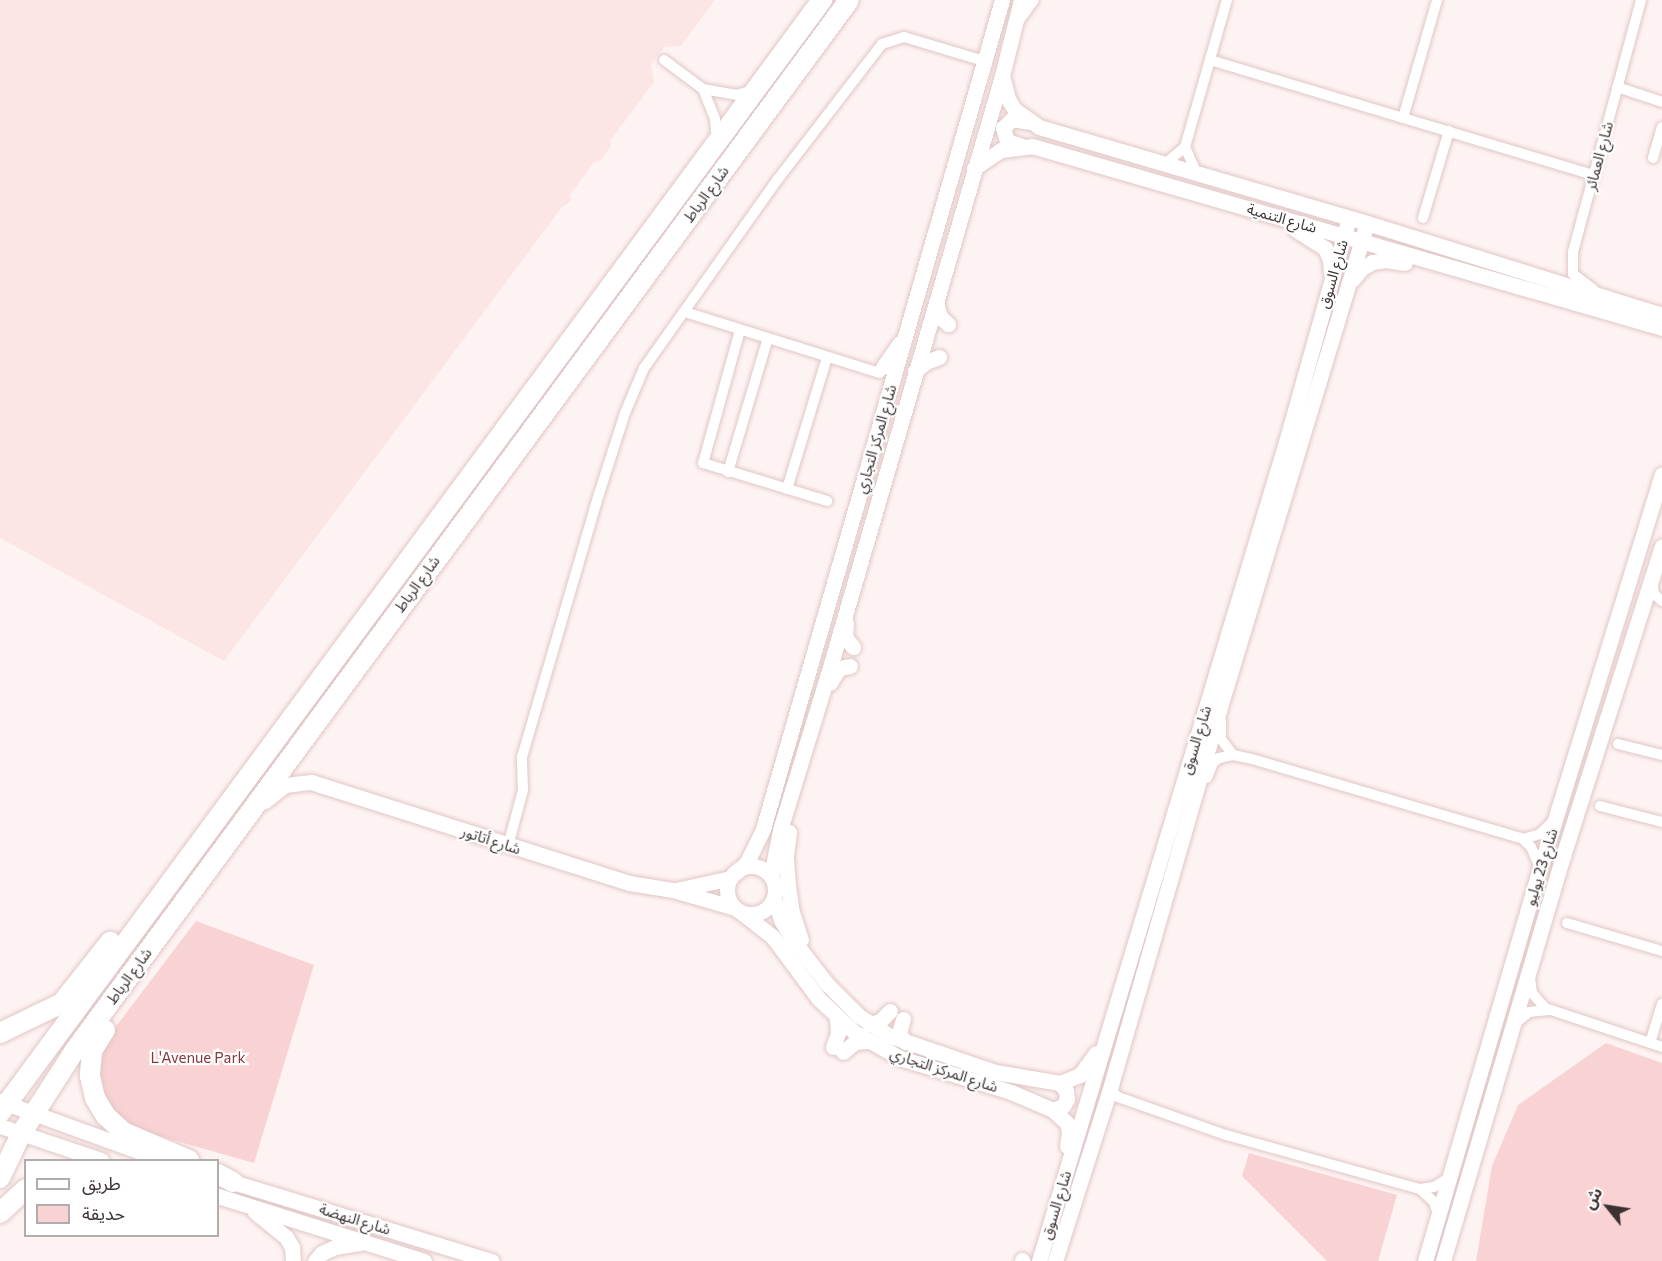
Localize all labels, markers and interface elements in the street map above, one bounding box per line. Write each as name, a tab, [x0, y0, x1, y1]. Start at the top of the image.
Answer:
street label: شارع العمائر	[1581, 120, 1617, 192]
street label: شارع الرباط	[680, 162, 732, 226]
street label: شارع التنمية	[1245, 199, 1319, 237]
street label: شارع السوق	[1315, 237, 1351, 311]
street label: شارع المركز التجاري	[852, 382, 900, 496]
street label: شارع الرباط	[391, 552, 443, 616]
street label: شارع السوق	[1177, 703, 1215, 777]
street label: شارع أتاتور	[459, 822, 523, 858]
street label: شارع 23 يوليو	[1521, 826, 1561, 908]
street label: شارع الرباط	[103, 944, 155, 1008]
street label: شارع المركز التجاري	[888, 1044, 1000, 1096]
park label: L'Avenue Park	[150, 1049, 246, 1067]
legend	[24, 1159, 219, 1237]
street label: شارع السوق	[1037, 1168, 1075, 1242]
text: طريق	[82, 1172, 121, 1194]
north arrow	[1578, 1177, 1638, 1237]
text: ش	[1578, 1184, 1606, 1212]
street label: شارع النهضة	[317, 1200, 393, 1238]
text: حديقة	[82, 1202, 125, 1224]

